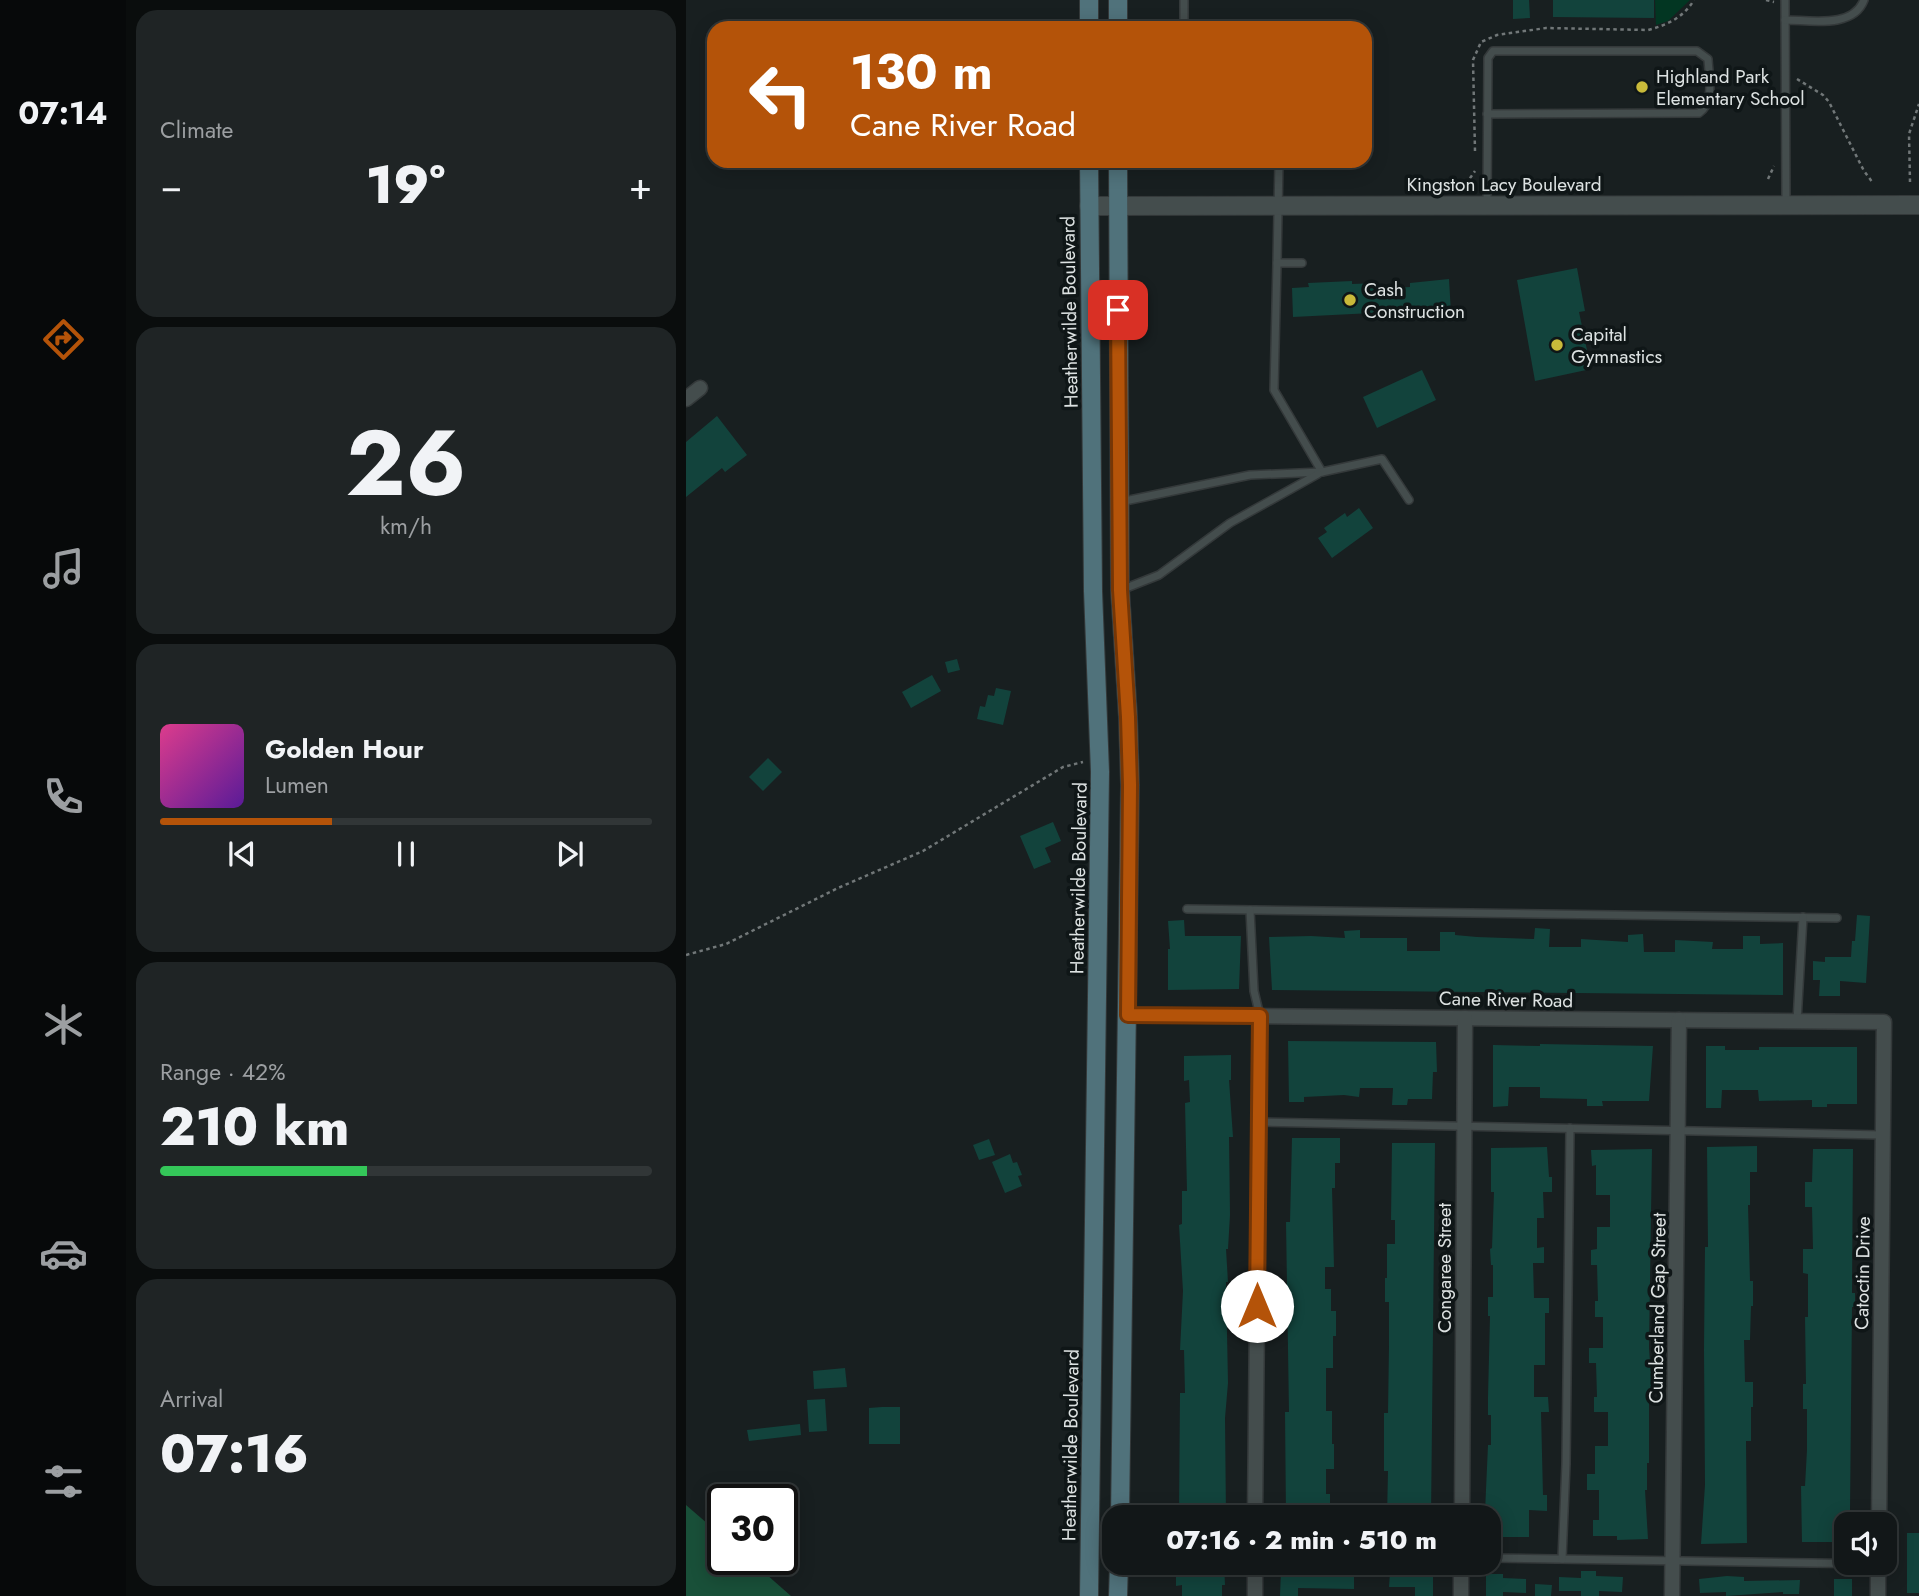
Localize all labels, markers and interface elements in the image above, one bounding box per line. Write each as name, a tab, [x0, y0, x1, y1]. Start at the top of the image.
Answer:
text: 130 m	[850, 37, 993, 107]
icon: left	[735, 49, 826, 140]
place label: Highland Park Elementary School	[1656, 63, 1805, 112]
marker: Highland Park Elementary School	[1634, 79, 1650, 95]
text: 07:14	[18, 90, 108, 136]
text: Cane River Road	[850, 102, 1076, 148]
text: Climate	[160, 113, 233, 147]
text: 19°	[366, 147, 445, 223]
text: −	[160, 158, 182, 213]
text: +	[629, 158, 652, 213]
street label: Kingston Lacy Boulevard	[1406, 171, 1602, 198]
street label: Heatherwilde Boulevard	[1054, 216, 1085, 408]
place label: Cash Construction	[1364, 276, 1465, 325]
pin	[1088, 280, 1148, 340]
icon: arrive	[1099, 291, 1137, 329]
marker: Cash Construction	[1342, 292, 1358, 308]
icon: directions	[39, 315, 88, 364]
place label: Capital Gymnastics	[1571, 321, 1663, 370]
marker: Capital Gymnastics	[1549, 337, 1565, 353]
text: 26	[346, 398, 466, 529]
text: km/h	[380, 509, 432, 543]
icon: music	[39, 544, 88, 593]
text: Golden Hour	[265, 730, 424, 768]
text: Lumen	[265, 768, 329, 802]
icon: phone	[39, 772, 88, 821]
street label: Heatherwilde Boulevard	[1063, 782, 1094, 974]
icon: previous	[223, 835, 261, 873]
icon: pause	[387, 835, 425, 873]
icon: next	[551, 835, 589, 873]
street label: Cane River Road	[1439, 985, 1573, 1014]
icon: climate	[39, 1000, 88, 1049]
text: Range · 42%	[160, 1055, 285, 1089]
text: 210 km	[160, 1089, 349, 1165]
street label: Congaree Street	[1431, 1202, 1458, 1333]
street label: Cumberland Gap Street	[1642, 1212, 1673, 1404]
street label: Catoctin Drive	[1848, 1216, 1877, 1330]
icon: car	[39, 1229, 88, 1278]
position arrow	[1220, 1269, 1294, 1343]
street label: Heatherwilde Boulevard	[1055, 1349, 1086, 1541]
text: Arrival	[160, 1382, 223, 1416]
text: 07:16	[160, 1416, 309, 1492]
icon: filters	[39, 1457, 88, 1506]
speed limit sign: 30	[707, 1484, 798, 1575]
map controls	[1834, 1512, 1897, 1575]
button: sound	[1834, 1512, 1897, 1575]
text: 07:16 · 2 min · 510 m	[1166, 1521, 1437, 1559]

